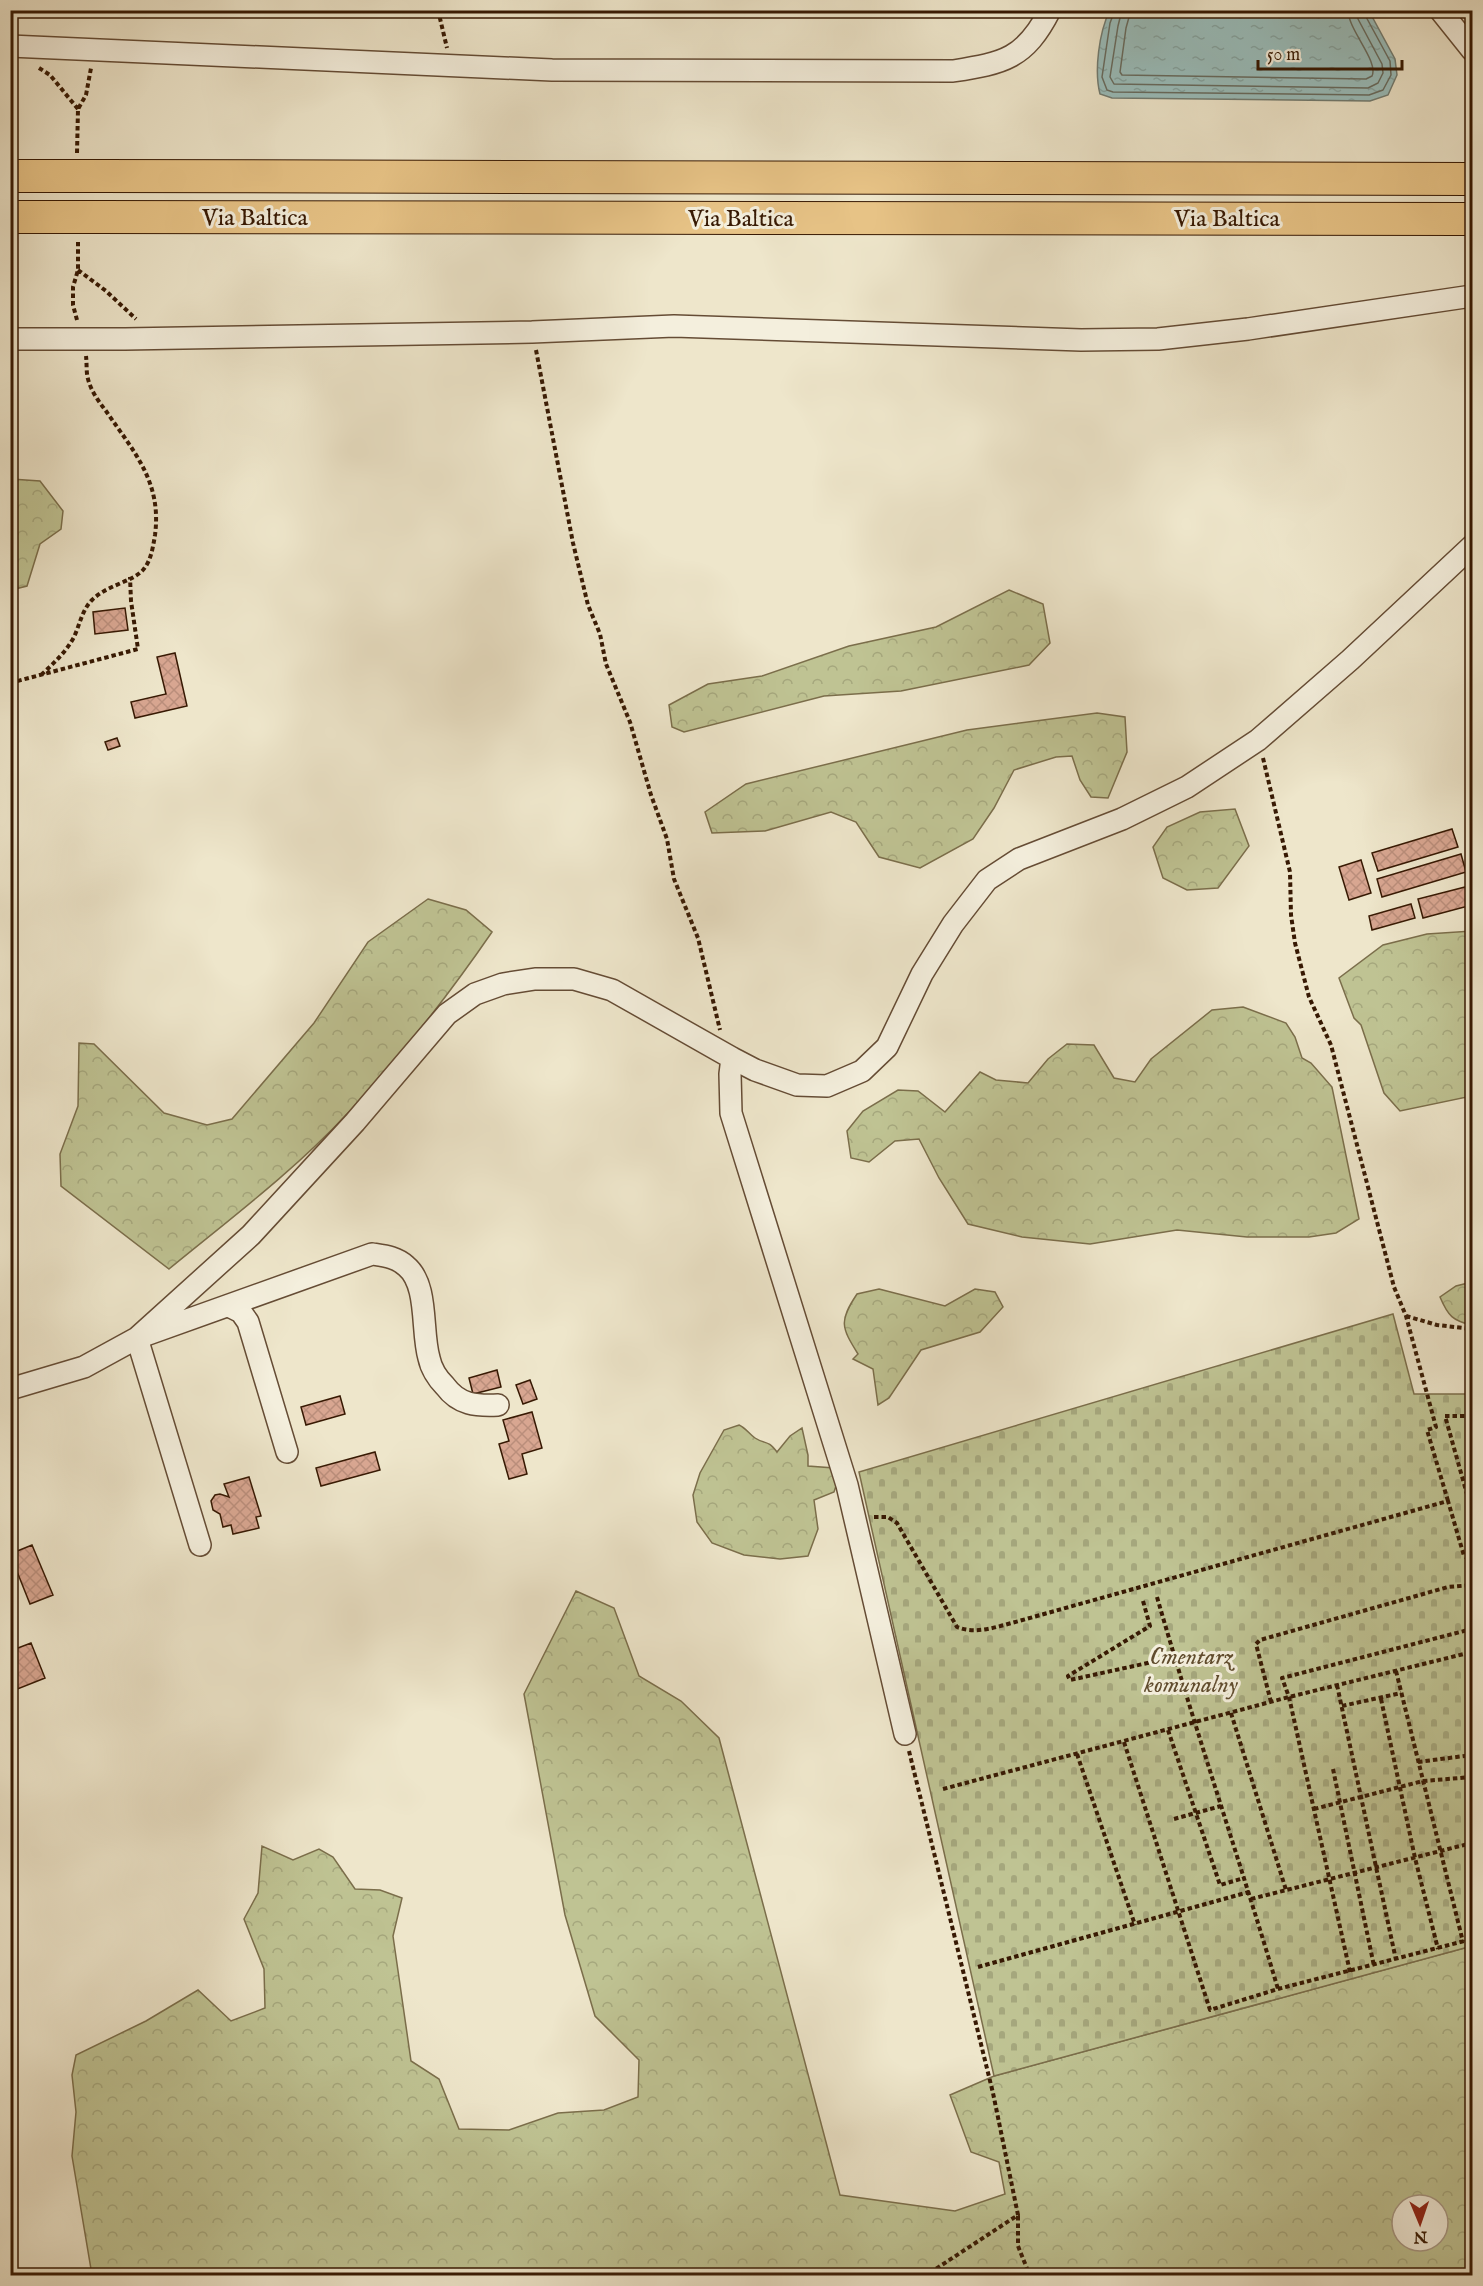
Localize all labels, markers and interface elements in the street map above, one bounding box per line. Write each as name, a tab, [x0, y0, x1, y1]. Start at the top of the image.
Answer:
scale bar	[1258, 33, 1402, 71]
text: 50 m	[1267, 44, 1300, 67]
street label: Via Baltica	[201, 203, 309, 234]
street label: Via Baltica	[687, 204, 795, 235]
street label: Via Baltica	[1173, 204, 1281, 235]
park label: Cmentarz komunalny	[1143, 1642, 1239, 1701]
north arrow	[1390, 2193, 1450, 2253]
text: N	[1413, 2226, 1429, 2246]

